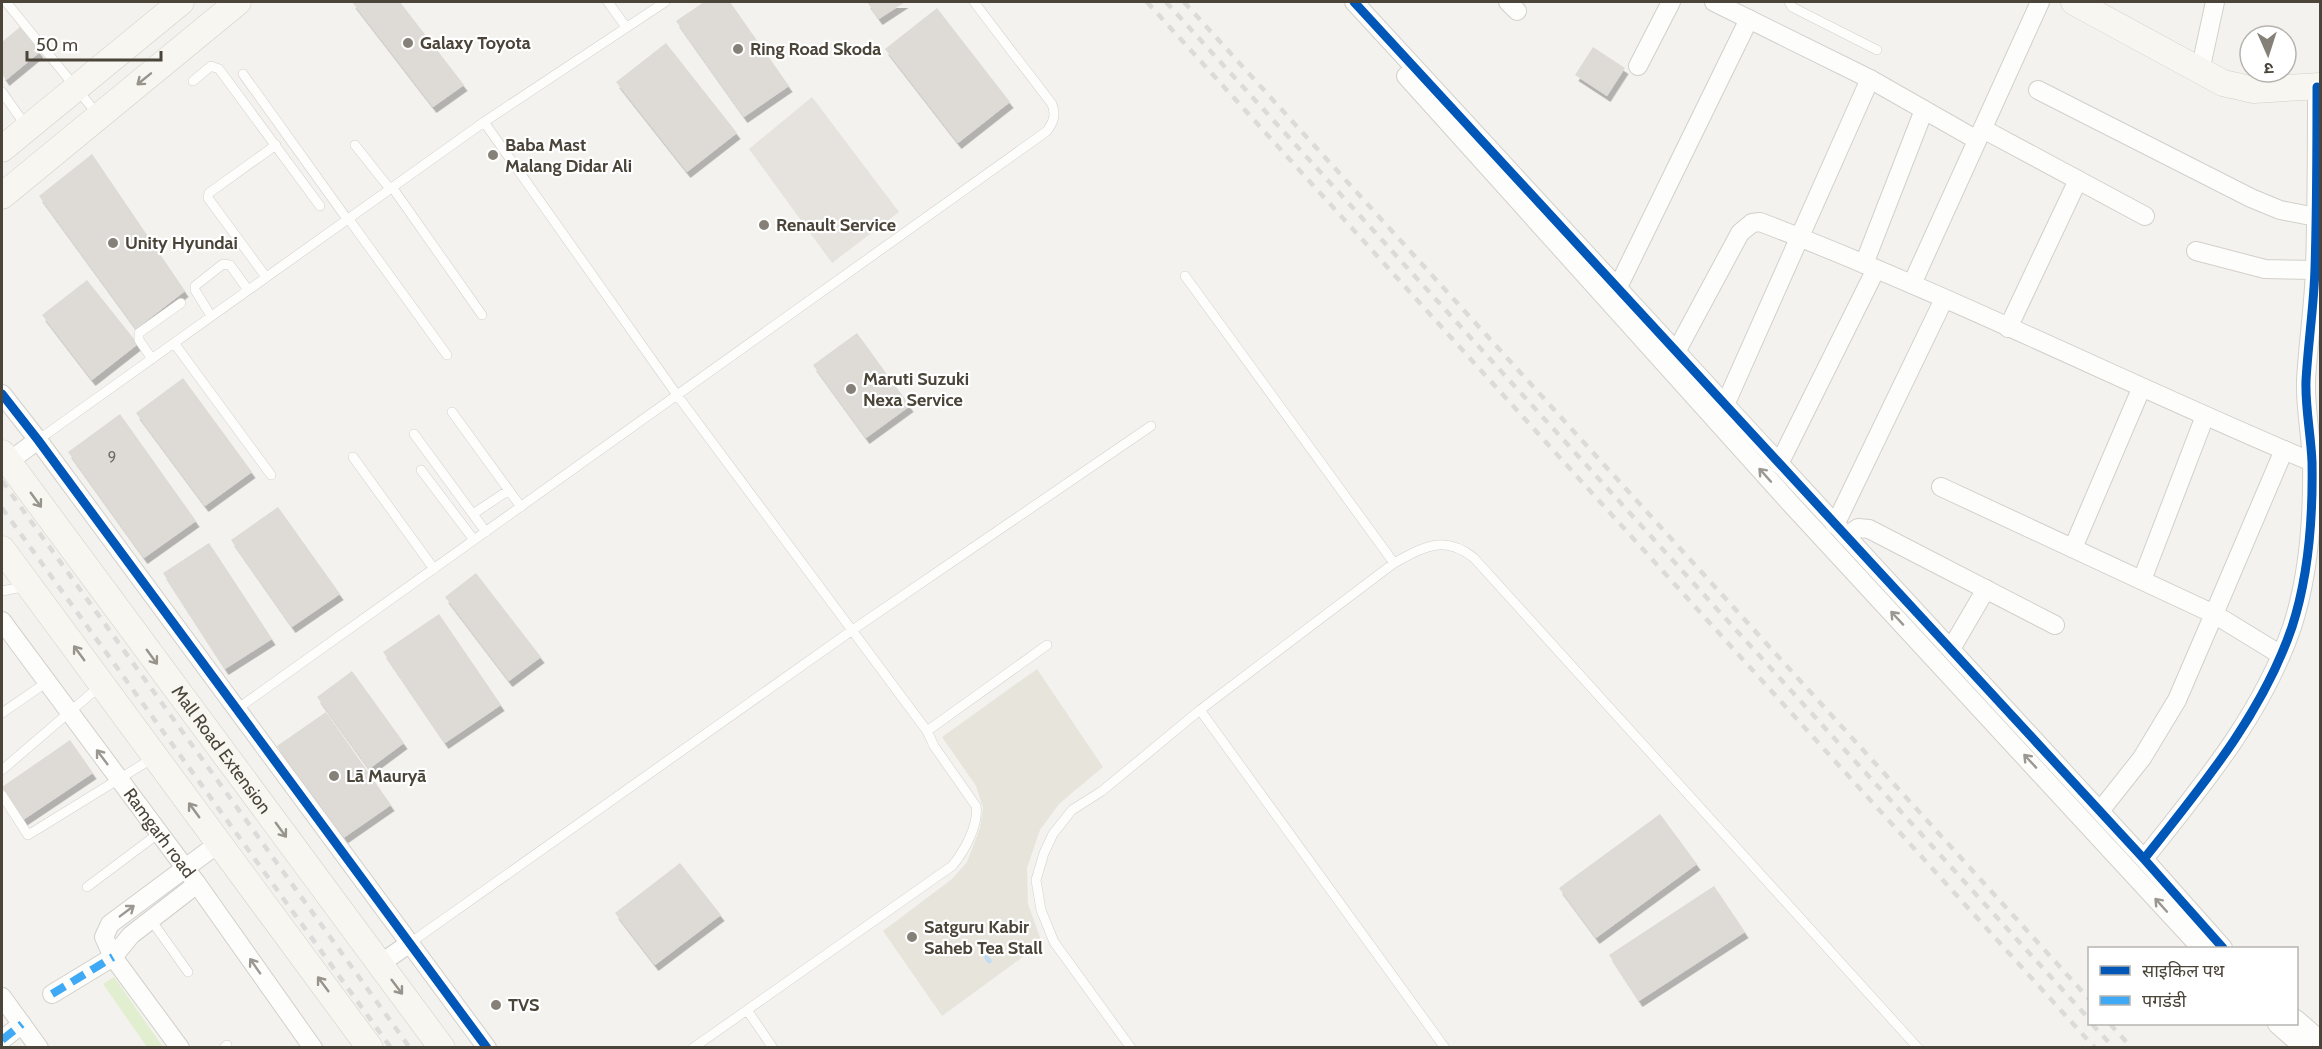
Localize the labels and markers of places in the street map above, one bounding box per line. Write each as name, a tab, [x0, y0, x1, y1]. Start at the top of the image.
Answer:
place label: Galaxy Toyota	[420, 32, 531, 54]
marker: Galaxy Toyota	[401, 36, 415, 50]
place label: Ring Road Skoda	[750, 38, 881, 60]
marker: Ring Road Skoda	[731, 42, 745, 56]
place label: Baba Mast Malang Didar Ali	[505, 134, 632, 177]
marker: Baba Mast Malang Didar Ali	[486, 148, 500, 162]
place label: Renault Service	[776, 214, 896, 236]
marker: Renault Service	[757, 218, 771, 232]
place label: Unity Hyundai	[125, 232, 238, 254]
marker: Unity Hyundai	[106, 236, 120, 250]
place label: Maruti Suzuki Nexa Service	[863, 368, 969, 411]
marker: Maruti Suzuki Nexa Service	[844, 382, 858, 396]
place label: Lā Mauryā	[346, 765, 426, 787]
marker: Lā Mauryā	[327, 769, 341, 783]
place label: Satguru Kabir Saheb Tea Stall	[924, 916, 1043, 959]
marker: Satguru Kabir Saheb Tea Stall	[905, 930, 919, 944]
place label: TVS	[508, 994, 540, 1016]
marker: TVS	[489, 998, 503, 1012]

